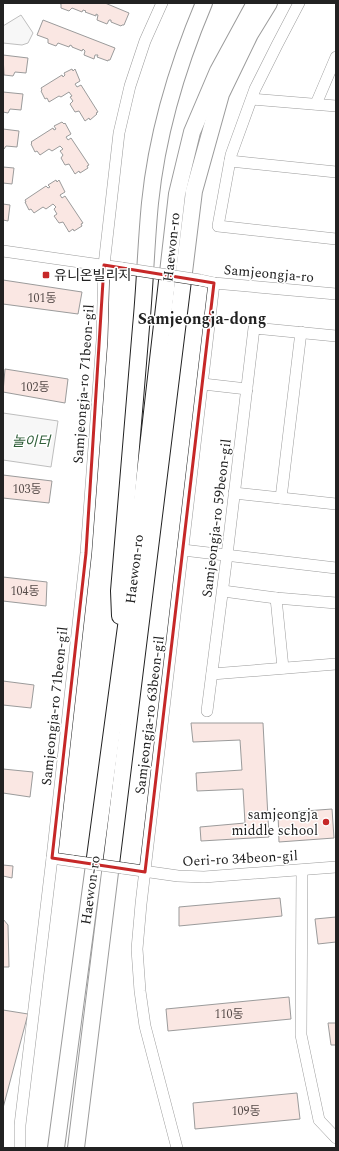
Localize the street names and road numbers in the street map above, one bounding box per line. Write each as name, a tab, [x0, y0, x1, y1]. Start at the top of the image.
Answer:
street label: Haewon-ro	[157, 211, 186, 283]
street label: Samjeongja-ro	[223, 259, 315, 288]
street label: Samjeongja-ro 71beon-gil	[67, 304, 100, 464]
street label: Samjeongja-ro 59beon-gil	[196, 438, 237, 599]
street label: Haewon-ro	[120, 533, 149, 605]
street label: Samjeongja-ro 71beon-gil	[36, 626, 73, 787]
street label: Samjeongja-ro 63beon-gil	[129, 635, 170, 796]
street label: Oeri-ro 34beon-gil	[182, 845, 298, 872]
street label: Haewon-ro	[75, 854, 106, 926]

